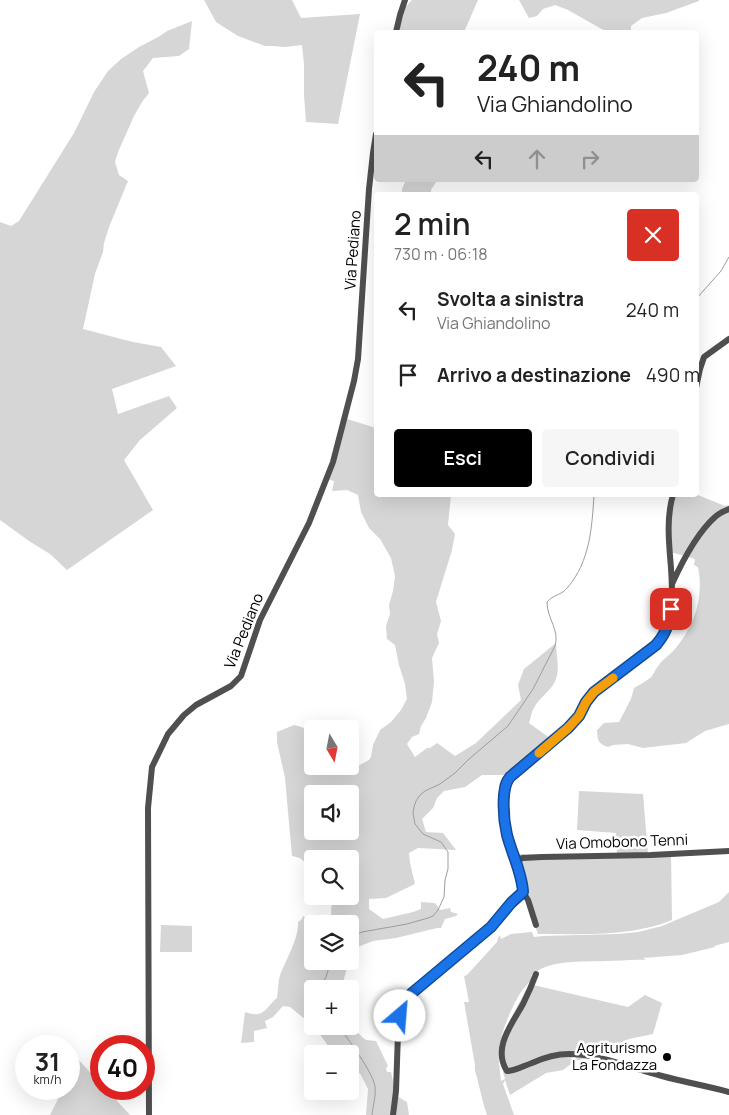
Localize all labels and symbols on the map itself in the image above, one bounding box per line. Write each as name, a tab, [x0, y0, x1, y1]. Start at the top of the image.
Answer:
street label: Via Pediano	[339, 209, 366, 291]
pin	[650, 588, 692, 630]
street label: Via Pediano	[219, 590, 268, 672]
north arrow	[304, 720, 359, 775]
street label: Via Omobono Tenni	[556, 829, 688, 854]
position arrow	[373, 989, 425, 1041]
speed limit sign: 40	[90, 1035, 155, 1100]
place label: Agriturismo La Fondazza	[572, 1037, 657, 1075]
marker: Agriturismo La Fondazza	[661, 1051, 673, 1063]

